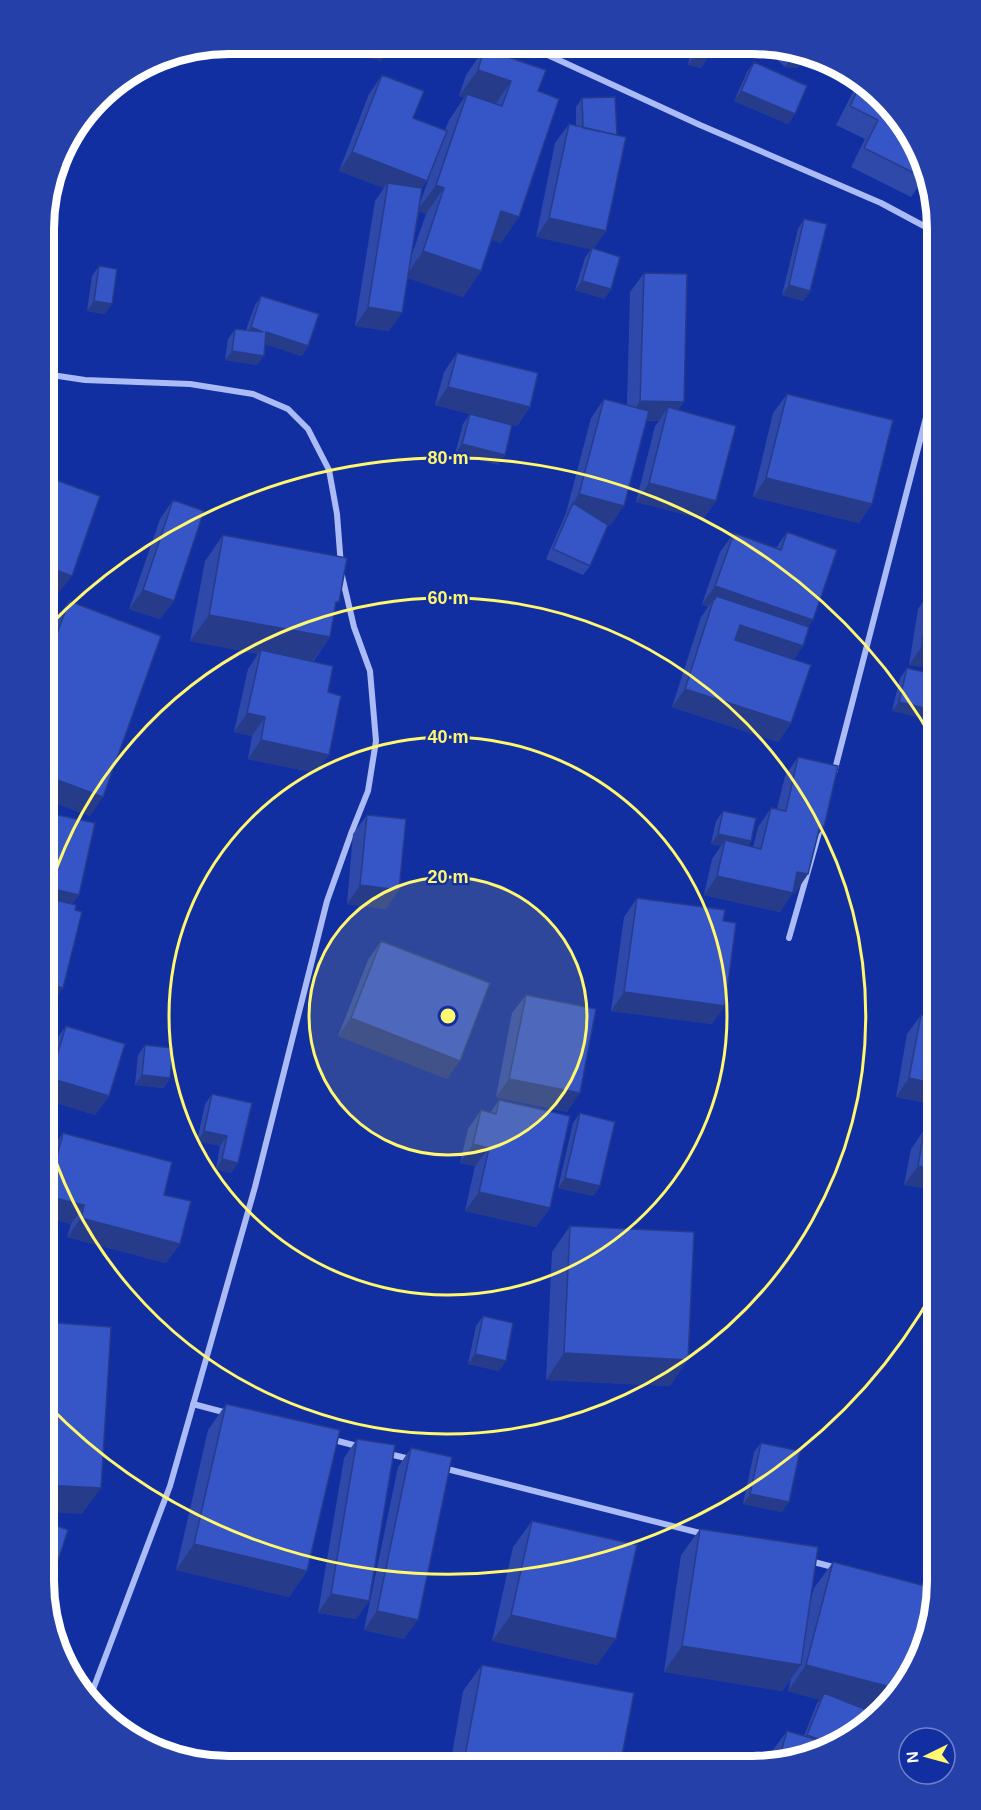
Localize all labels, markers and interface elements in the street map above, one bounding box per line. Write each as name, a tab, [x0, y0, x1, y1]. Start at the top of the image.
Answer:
text: 80 m	[427, 448, 469, 468]
text: 60 m	[427, 588, 469, 608]
text: 40 m	[427, 727, 469, 747]
text: 20 m	[427, 867, 469, 887]
centre of rings	[438, 1006, 458, 1026]
north arrow	[897, 1726, 957, 1786]
text: N	[904, 1751, 922, 1764]

